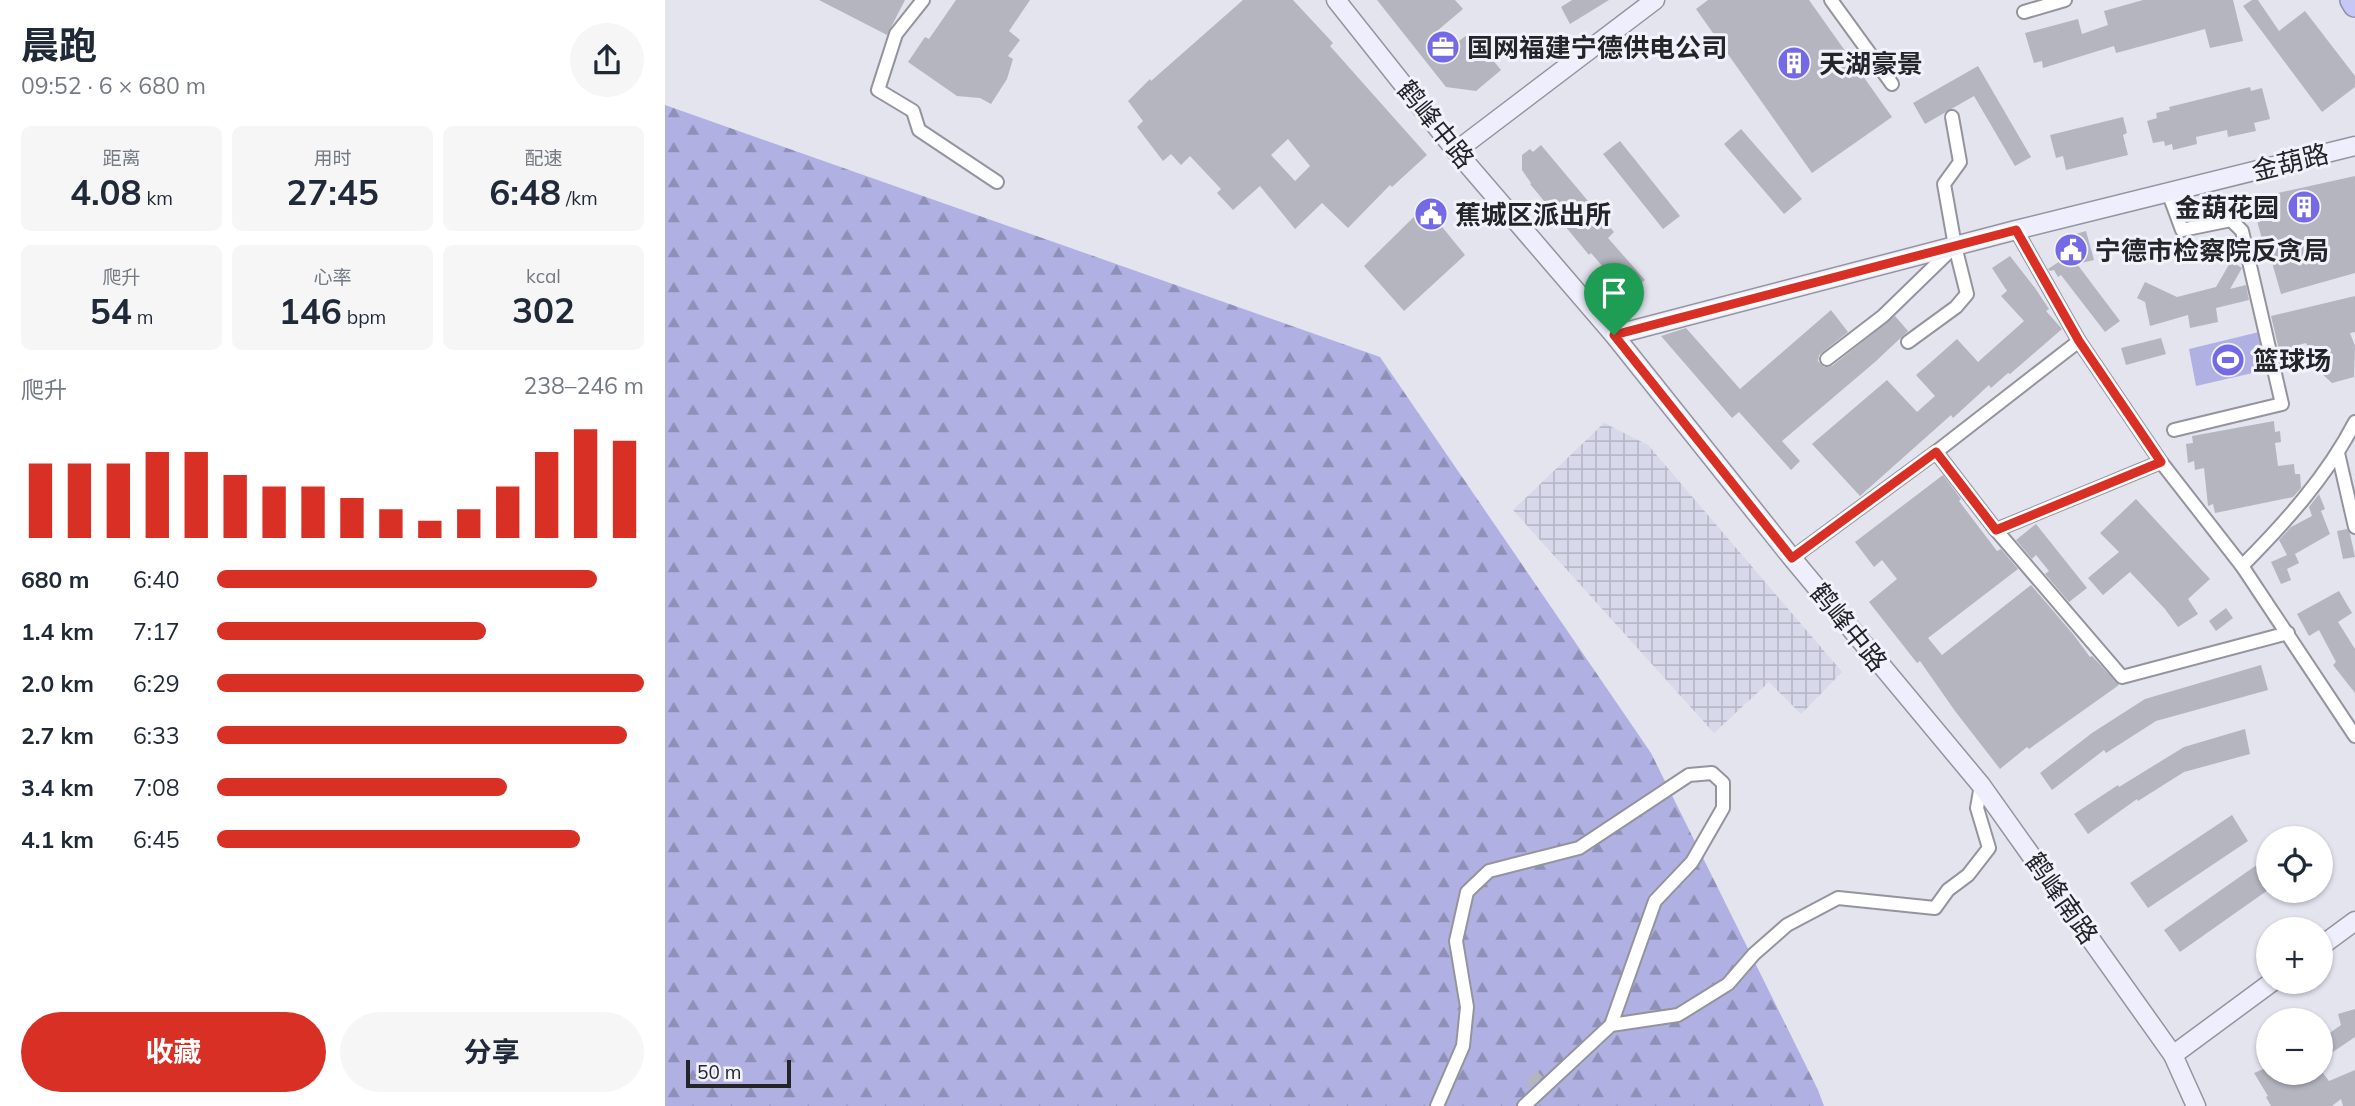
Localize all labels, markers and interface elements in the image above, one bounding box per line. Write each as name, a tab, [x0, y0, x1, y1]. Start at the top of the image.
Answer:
text: 晨跑	[21, 21, 97, 69]
button: share	[570, 23, 644, 97]
office icon: 国网福建宁德供电公司	[1424, 28, 1462, 66]
place label: 国网福建宁德供电公司	[1467, 31, 1727, 64]
building icon: 天湖豪景	[1775, 44, 1813, 82]
place label: 天湖豪景	[1819, 47, 1923, 80]
text: 09:52 · 6 × 680 m	[21, 71, 206, 100]
street label: 鹤峰中路	[1390, 73, 1482, 175]
street label: 金葫路	[2248, 137, 2332, 187]
text: 距离	[102, 146, 141, 170]
text: 用时	[313, 146, 352, 170]
text: 配速	[524, 146, 563, 170]
text: 4.08	[70, 170, 142, 214]
text: 27:45	[286, 170, 379, 214]
text: 6:48	[489, 170, 561, 214]
text: km	[142, 186, 173, 210]
text: /km	[561, 186, 598, 210]
building icon: 金葫花园	[2285, 188, 2323, 226]
place label: 金葫花园	[2175, 191, 2279, 224]
public building icon: 蕉城区派出所	[1412, 195, 1450, 233]
place label: 蕉城区派出所	[1455, 198, 1611, 231]
public building icon: 宁德市检察院反贪局	[2052, 231, 2090, 269]
place label: 宁德市检察院反贪局	[2095, 234, 2329, 267]
pin	[1584, 263, 1644, 335]
text: kcal	[526, 264, 561, 288]
text: 爬升	[102, 265, 141, 289]
text: 心率	[313, 265, 352, 289]
icon: arrive	[1595, 274, 1633, 312]
text: 302	[512, 288, 575, 332]
text: 54	[90, 289, 132, 333]
text: 146	[279, 289, 342, 333]
text: m	[132, 305, 153, 329]
text: bpm	[342, 305, 386, 329]
sports icon: 篮球场	[2209, 341, 2247, 379]
place label: 篮球场	[2253, 344, 2331, 377]
text: 238–246 m	[523, 371, 644, 400]
text: 爬升	[21, 375, 67, 404]
text: 680 m	[21, 565, 89, 594]
text: 6:40	[133, 565, 180, 594]
street label: 鹤峰中路	[1803, 576, 1895, 678]
text: 1.4 km	[21, 617, 94, 646]
text: 7:17	[133, 617, 180, 646]
text: 2.0 km	[21, 669, 94, 698]
text: 6:29	[133, 669, 180, 698]
text: 2.7 km	[21, 721, 94, 750]
text: 6:33	[133, 721, 180, 750]
text: 3.4 km	[21, 773, 94, 802]
text: 7:08	[133, 773, 180, 802]
text: 4.1 km	[21, 825, 94, 854]
text: 6:45	[133, 825, 180, 854]
map controls	[2256, 826, 2333, 1085]
button: locate	[2256, 826, 2333, 903]
street label: 鹤峰南路	[2019, 846, 2105, 950]
button: +	[2256, 917, 2333, 994]
button: −	[2256, 1008, 2333, 1085]
button: 收藏	[21, 1012, 326, 1092]
button: 分享	[340, 1012, 644, 1092]
scale bar	[686, 1057, 791, 1089]
text: 50 m	[697, 1060, 741, 1084]

